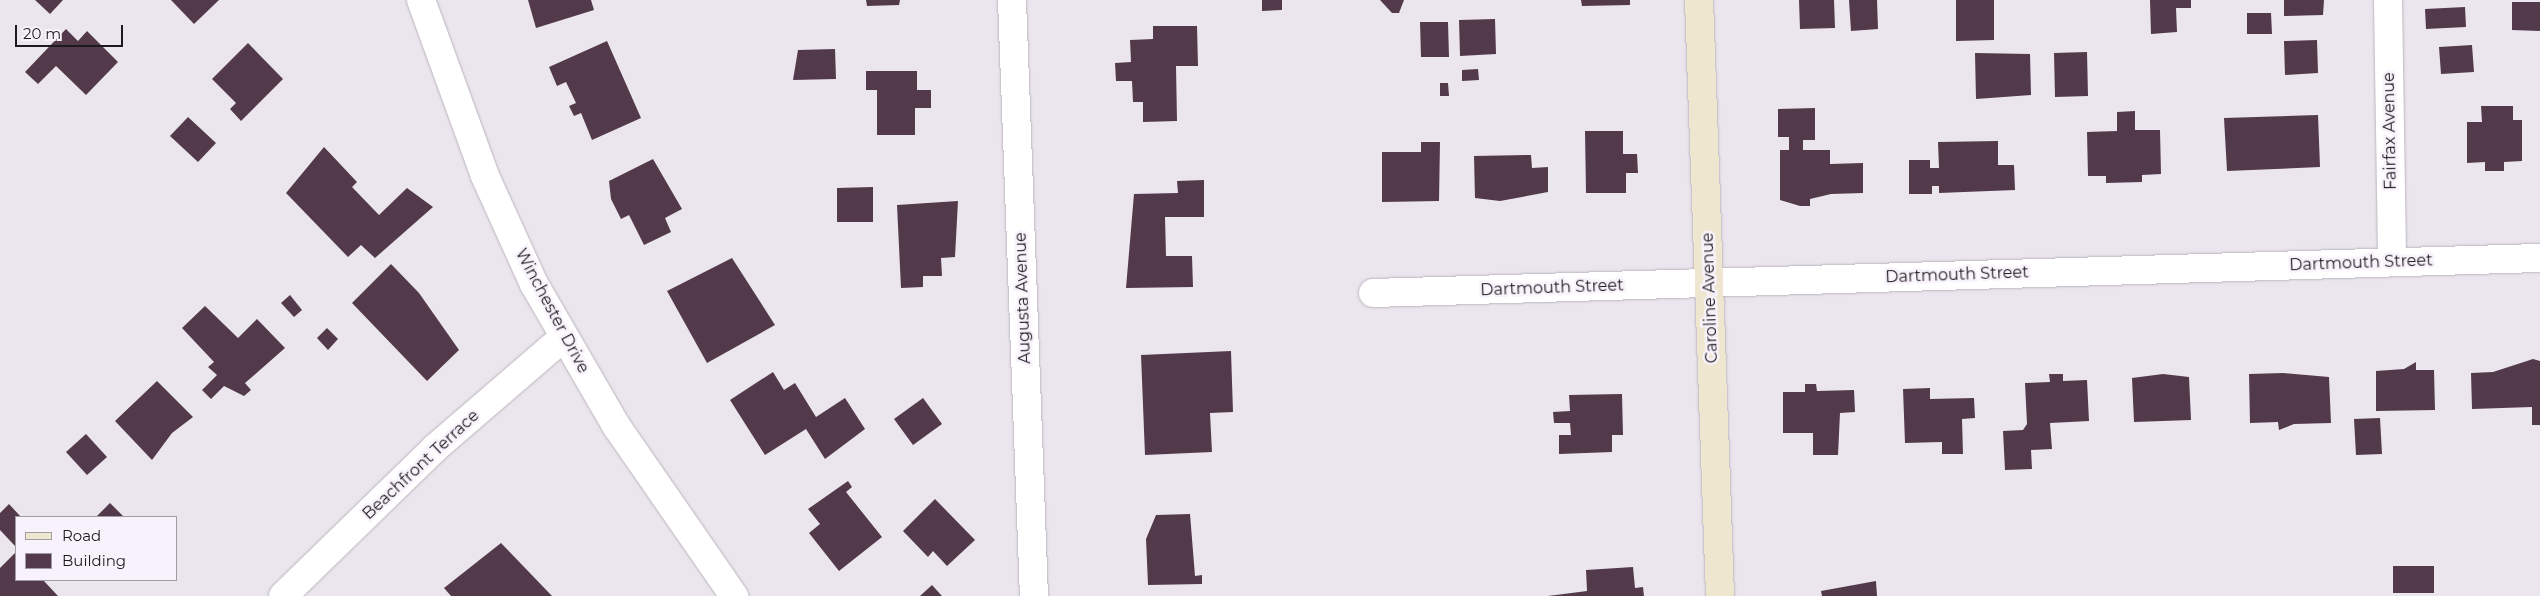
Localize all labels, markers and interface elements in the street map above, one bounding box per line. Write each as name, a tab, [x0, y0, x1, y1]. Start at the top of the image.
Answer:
scale bar	[18, 15, 125, 47]
text: 20 m	[23, 24, 61, 43]
street label: Fairfax Avenue	[2379, 72, 2401, 190]
street label: Augusta Avenue	[1011, 232, 1035, 364]
street label: Caroline Avenue	[1698, 232, 1722, 364]
street label: Winchester Drive	[511, 245, 593, 377]
street label: Dartmouth Street	[2289, 251, 2433, 275]
street label: Dartmouth Street	[1885, 263, 2029, 287]
street label: Dartmouth Street	[1480, 276, 1624, 300]
street label: Beachfront Terrace	[359, 406, 483, 524]
legend	[15, 516, 178, 581]
text: Road	[62, 526, 101, 545]
text: Building	[62, 551, 126, 570]

